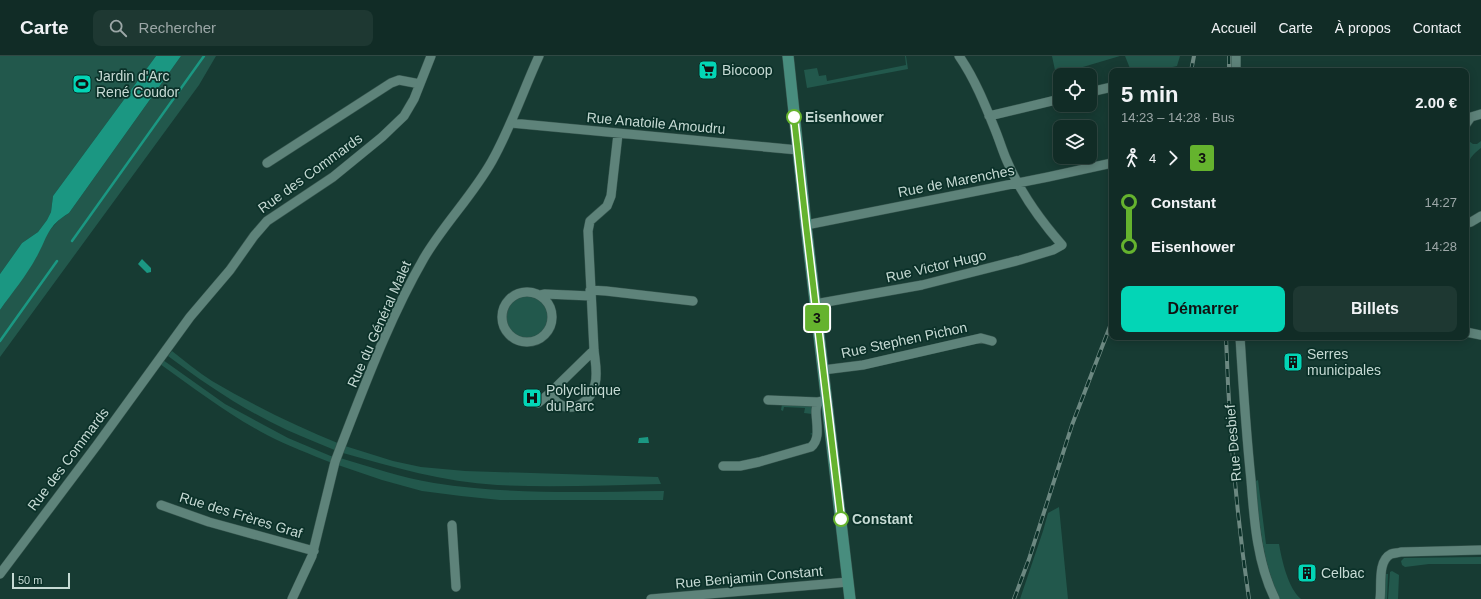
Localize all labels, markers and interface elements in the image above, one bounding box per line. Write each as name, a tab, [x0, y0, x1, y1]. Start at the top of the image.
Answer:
search box	[93, 10, 373, 46]
text: Carte	[20, 17, 69, 38]
icon: search	[107, 17, 129, 39]
text: Rechercher	[139, 19, 216, 36]
text: Accueil	[1211, 20, 1256, 36]
text: Carte	[1278, 20, 1313, 36]
text: À propos	[1335, 20, 1391, 36]
text: Contact	[1413, 20, 1461, 36]
supermarket icon: Biocoop	[697, 59, 719, 81]
place label: Biocoop	[722, 62, 773, 78]
place label: Jardin d'Arc René Coudor	[96, 68, 180, 100]
map controls	[1053, 68, 1097, 164]
button: locate	[1053, 68, 1097, 112]
sports icon: Jardin d'Arc René Coudor	[71, 73, 93, 95]
text: 5 min	[1121, 82, 1178, 107]
text: 2.00 €	[1415, 94, 1457, 111]
street label: Rue Anatoile Amoudru	[586, 109, 726, 137]
marker: Eisenhower	[786, 109, 802, 125]
place label: Eisenhower	[805, 109, 884, 125]
text: 14:23 – 14:28 · Bus	[1121, 110, 1234, 125]
button: layers	[1053, 120, 1097, 164]
street label: Rue des Commards	[255, 130, 365, 216]
icon: walk	[1121, 147, 1143, 169]
icon: forward	[1162, 147, 1184, 169]
text: 3	[1198, 150, 1206, 166]
text: 4	[1149, 151, 1156, 166]
street label: Rue de Marenches	[896, 162, 1016, 200]
text: Constant	[1151, 194, 1216, 211]
text: 14:27	[1424, 195, 1457, 210]
text: Eisenhower	[1151, 238, 1235, 255]
text: 14:28	[1424, 239, 1457, 254]
street label: Rue Victor Hugo	[884, 247, 988, 285]
street label: Rue du Général Malet	[344, 258, 414, 390]
button: Démarrer	[1121, 286, 1285, 332]
button: Billets	[1293, 286, 1457, 332]
line badge: 3	[804, 305, 830, 331]
text: 3	[813, 310, 821, 326]
street label: Rue Stephen Pichon	[840, 319, 968, 361]
place label: Serres municipales	[1307, 346, 1381, 378]
building icon: Serres municipales	[1282, 351, 1304, 373]
place label: Polyclinique du Parc	[546, 382, 621, 414]
hospital icon: Polyclinique du Parc	[521, 387, 543, 409]
street label: Rue des Commards	[24, 404, 112, 514]
street label: Rue Desbief	[1222, 404, 1244, 482]
street label: Rue des Frères Graf	[178, 489, 304, 541]
marker: Constant	[833, 511, 849, 527]
place label: Constant	[852, 511, 913, 527]
building icon: Celbac	[1296, 562, 1318, 584]
street label: Rue Benjamin Constant	[675, 563, 823, 591]
place label: Celbac	[1321, 565, 1365, 581]
scale bar	[12, 571, 70, 590]
text: 50 m	[18, 574, 42, 586]

